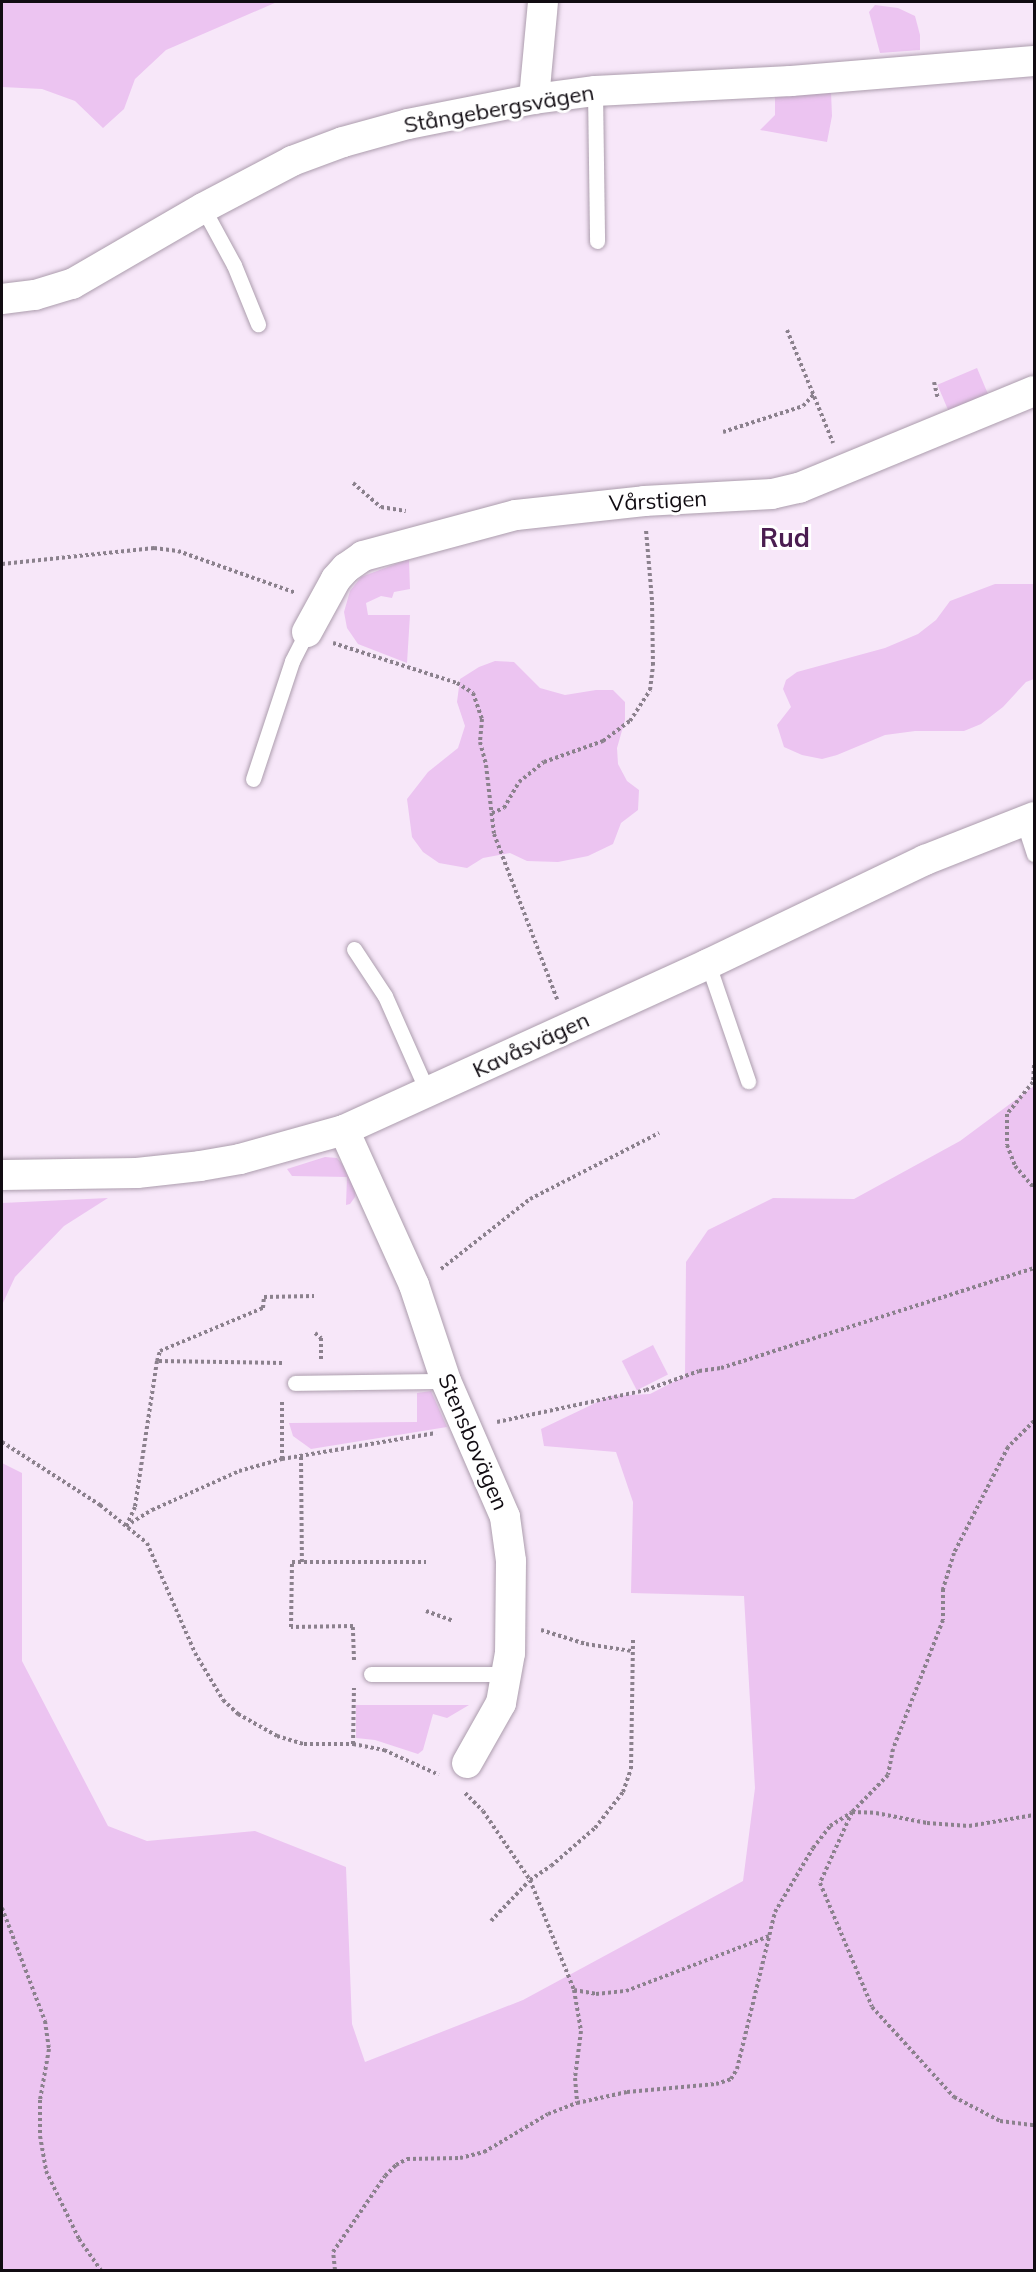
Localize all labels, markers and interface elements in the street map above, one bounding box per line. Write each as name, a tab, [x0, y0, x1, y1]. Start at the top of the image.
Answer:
street label: Stångebergsvägen	[402, 79, 596, 139]
street label: Vårstigen	[608, 485, 708, 517]
district label: Rud	[760, 522, 810, 554]
street label: Kavåsvägen	[468, 1006, 594, 1084]
street label: Stensbovägen	[432, 1370, 514, 1514]

